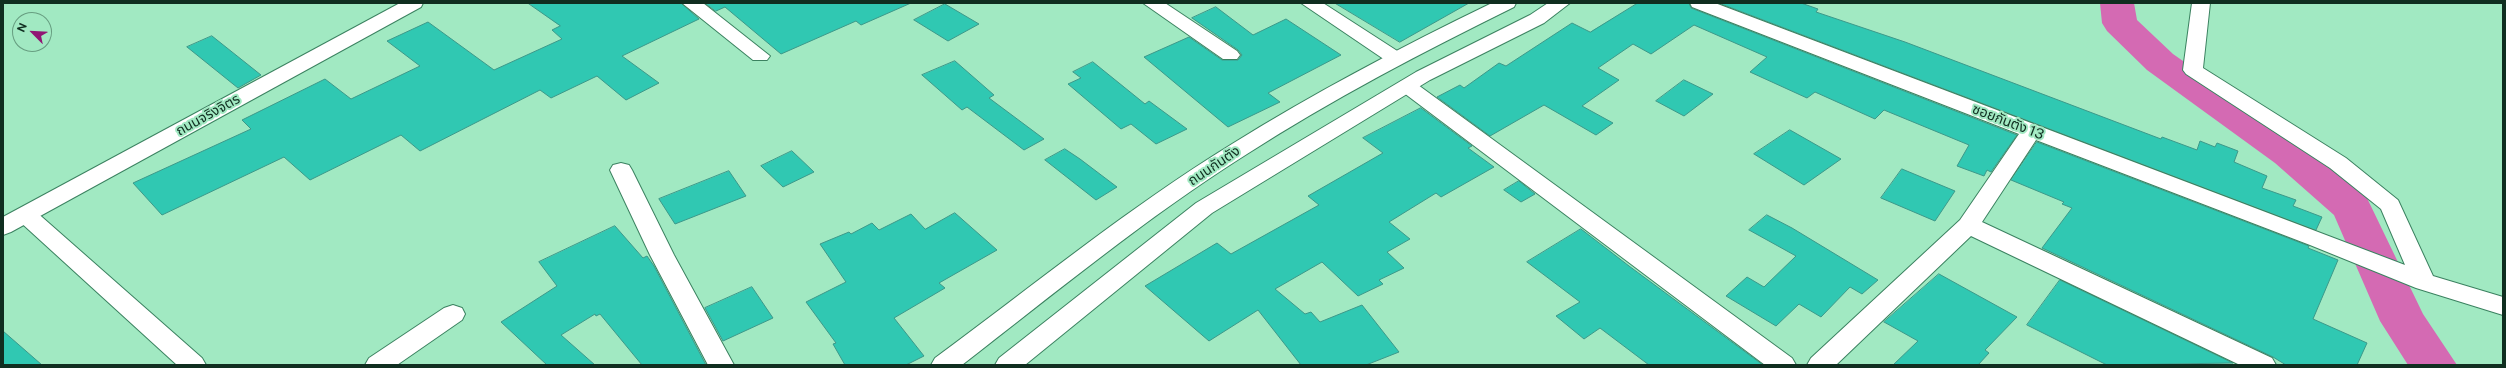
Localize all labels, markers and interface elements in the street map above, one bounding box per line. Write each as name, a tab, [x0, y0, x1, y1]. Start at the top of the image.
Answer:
north arrow	[12, 12, 52, 52]
text: N	[15, 21, 29, 34]
street label: ถนนจริงจิตร	[173, 91, 243, 139]
street label: ซอยกันตัง 13	[1970, 101, 2046, 143]
street label: ถนนกันตัง	[1185, 143, 1243, 189]

